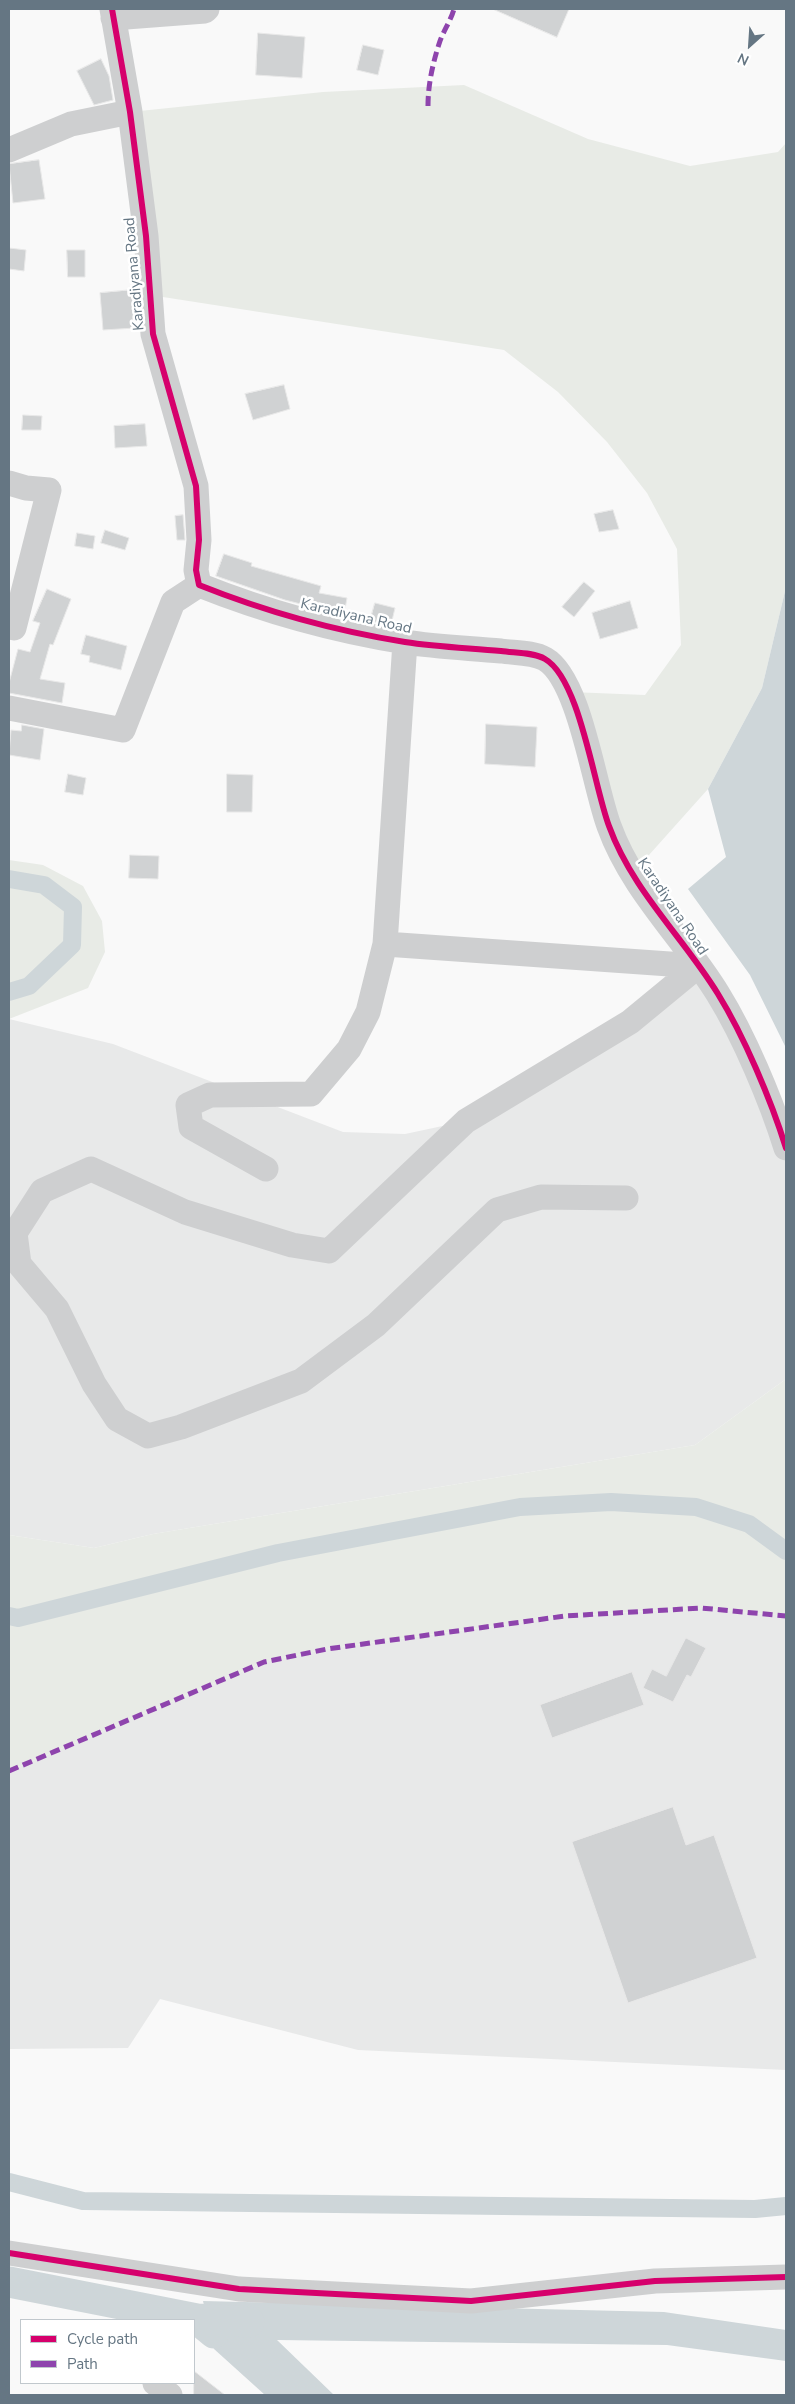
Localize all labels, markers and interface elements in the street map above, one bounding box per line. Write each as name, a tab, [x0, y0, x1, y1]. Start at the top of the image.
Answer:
north arrow	[725, 20, 775, 70]
text: N	[734, 48, 752, 70]
street label: Karadiyana Road	[121, 217, 149, 331]
street label: Karadiyana Road	[299, 595, 413, 639]
street label: Karadiyana Road	[633, 855, 711, 959]
legend	[20, 2319, 195, 2384]
text: Cycle path	[67, 2329, 138, 2349]
text: Path	[67, 2354, 98, 2374]

